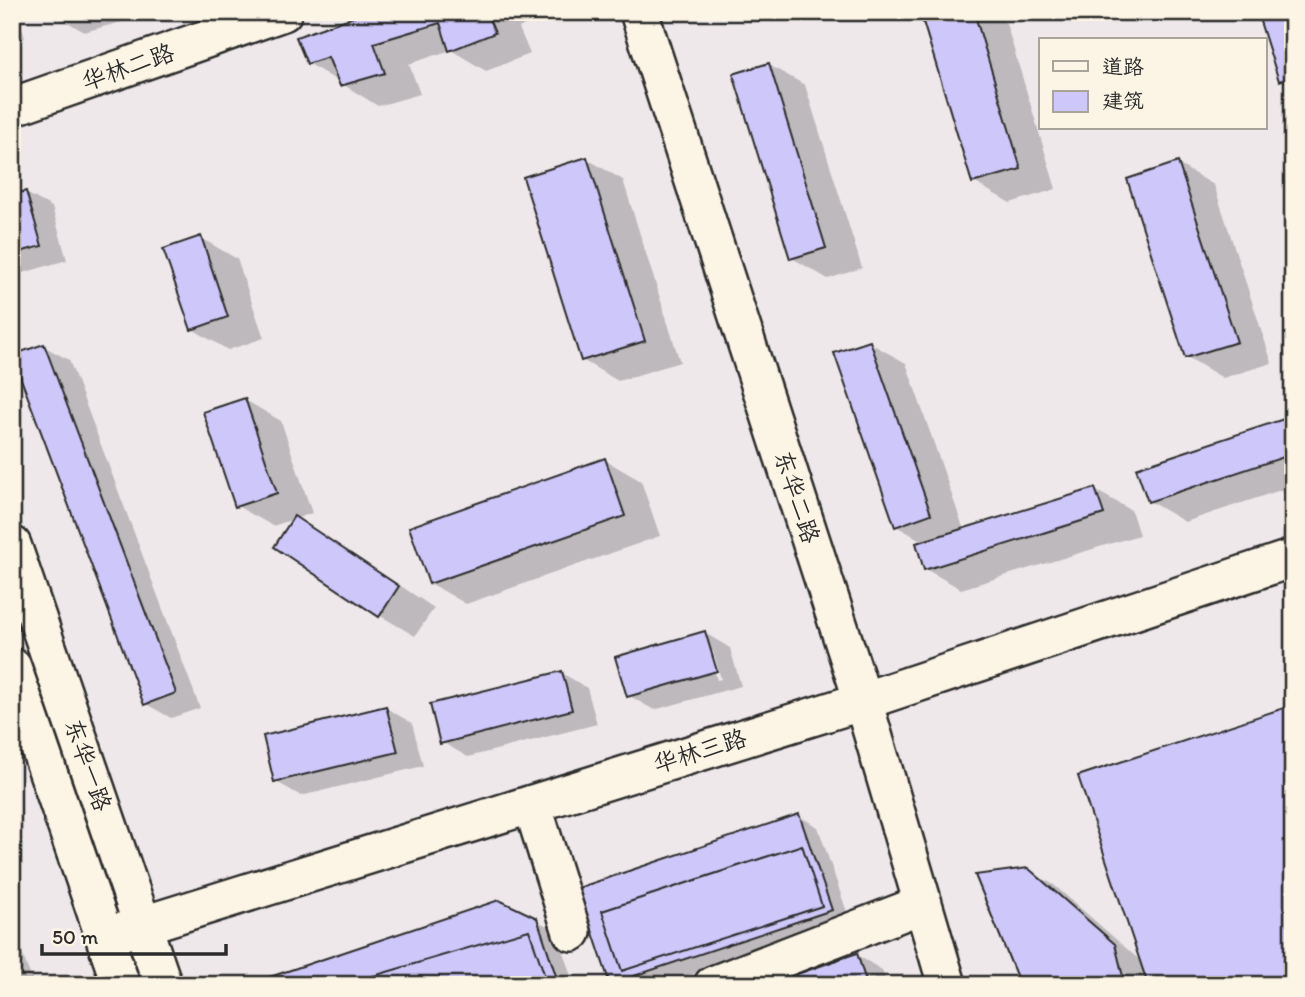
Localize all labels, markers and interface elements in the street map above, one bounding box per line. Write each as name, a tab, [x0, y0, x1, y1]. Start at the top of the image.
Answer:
street label: 华林二路	[78, 37, 178, 96]
legend	[1039, 38, 1266, 130]
text: 道路	[1102, 54, 1144, 79]
text: 建筑	[1102, 88, 1144, 113]
street label: 东华二路	[769, 447, 826, 547]
street label: 东华一路	[59, 715, 118, 815]
street label: 华林三路	[650, 723, 750, 778]
scale bar	[42, 913, 226, 957]
text: 50 m	[52, 924, 99, 949]

